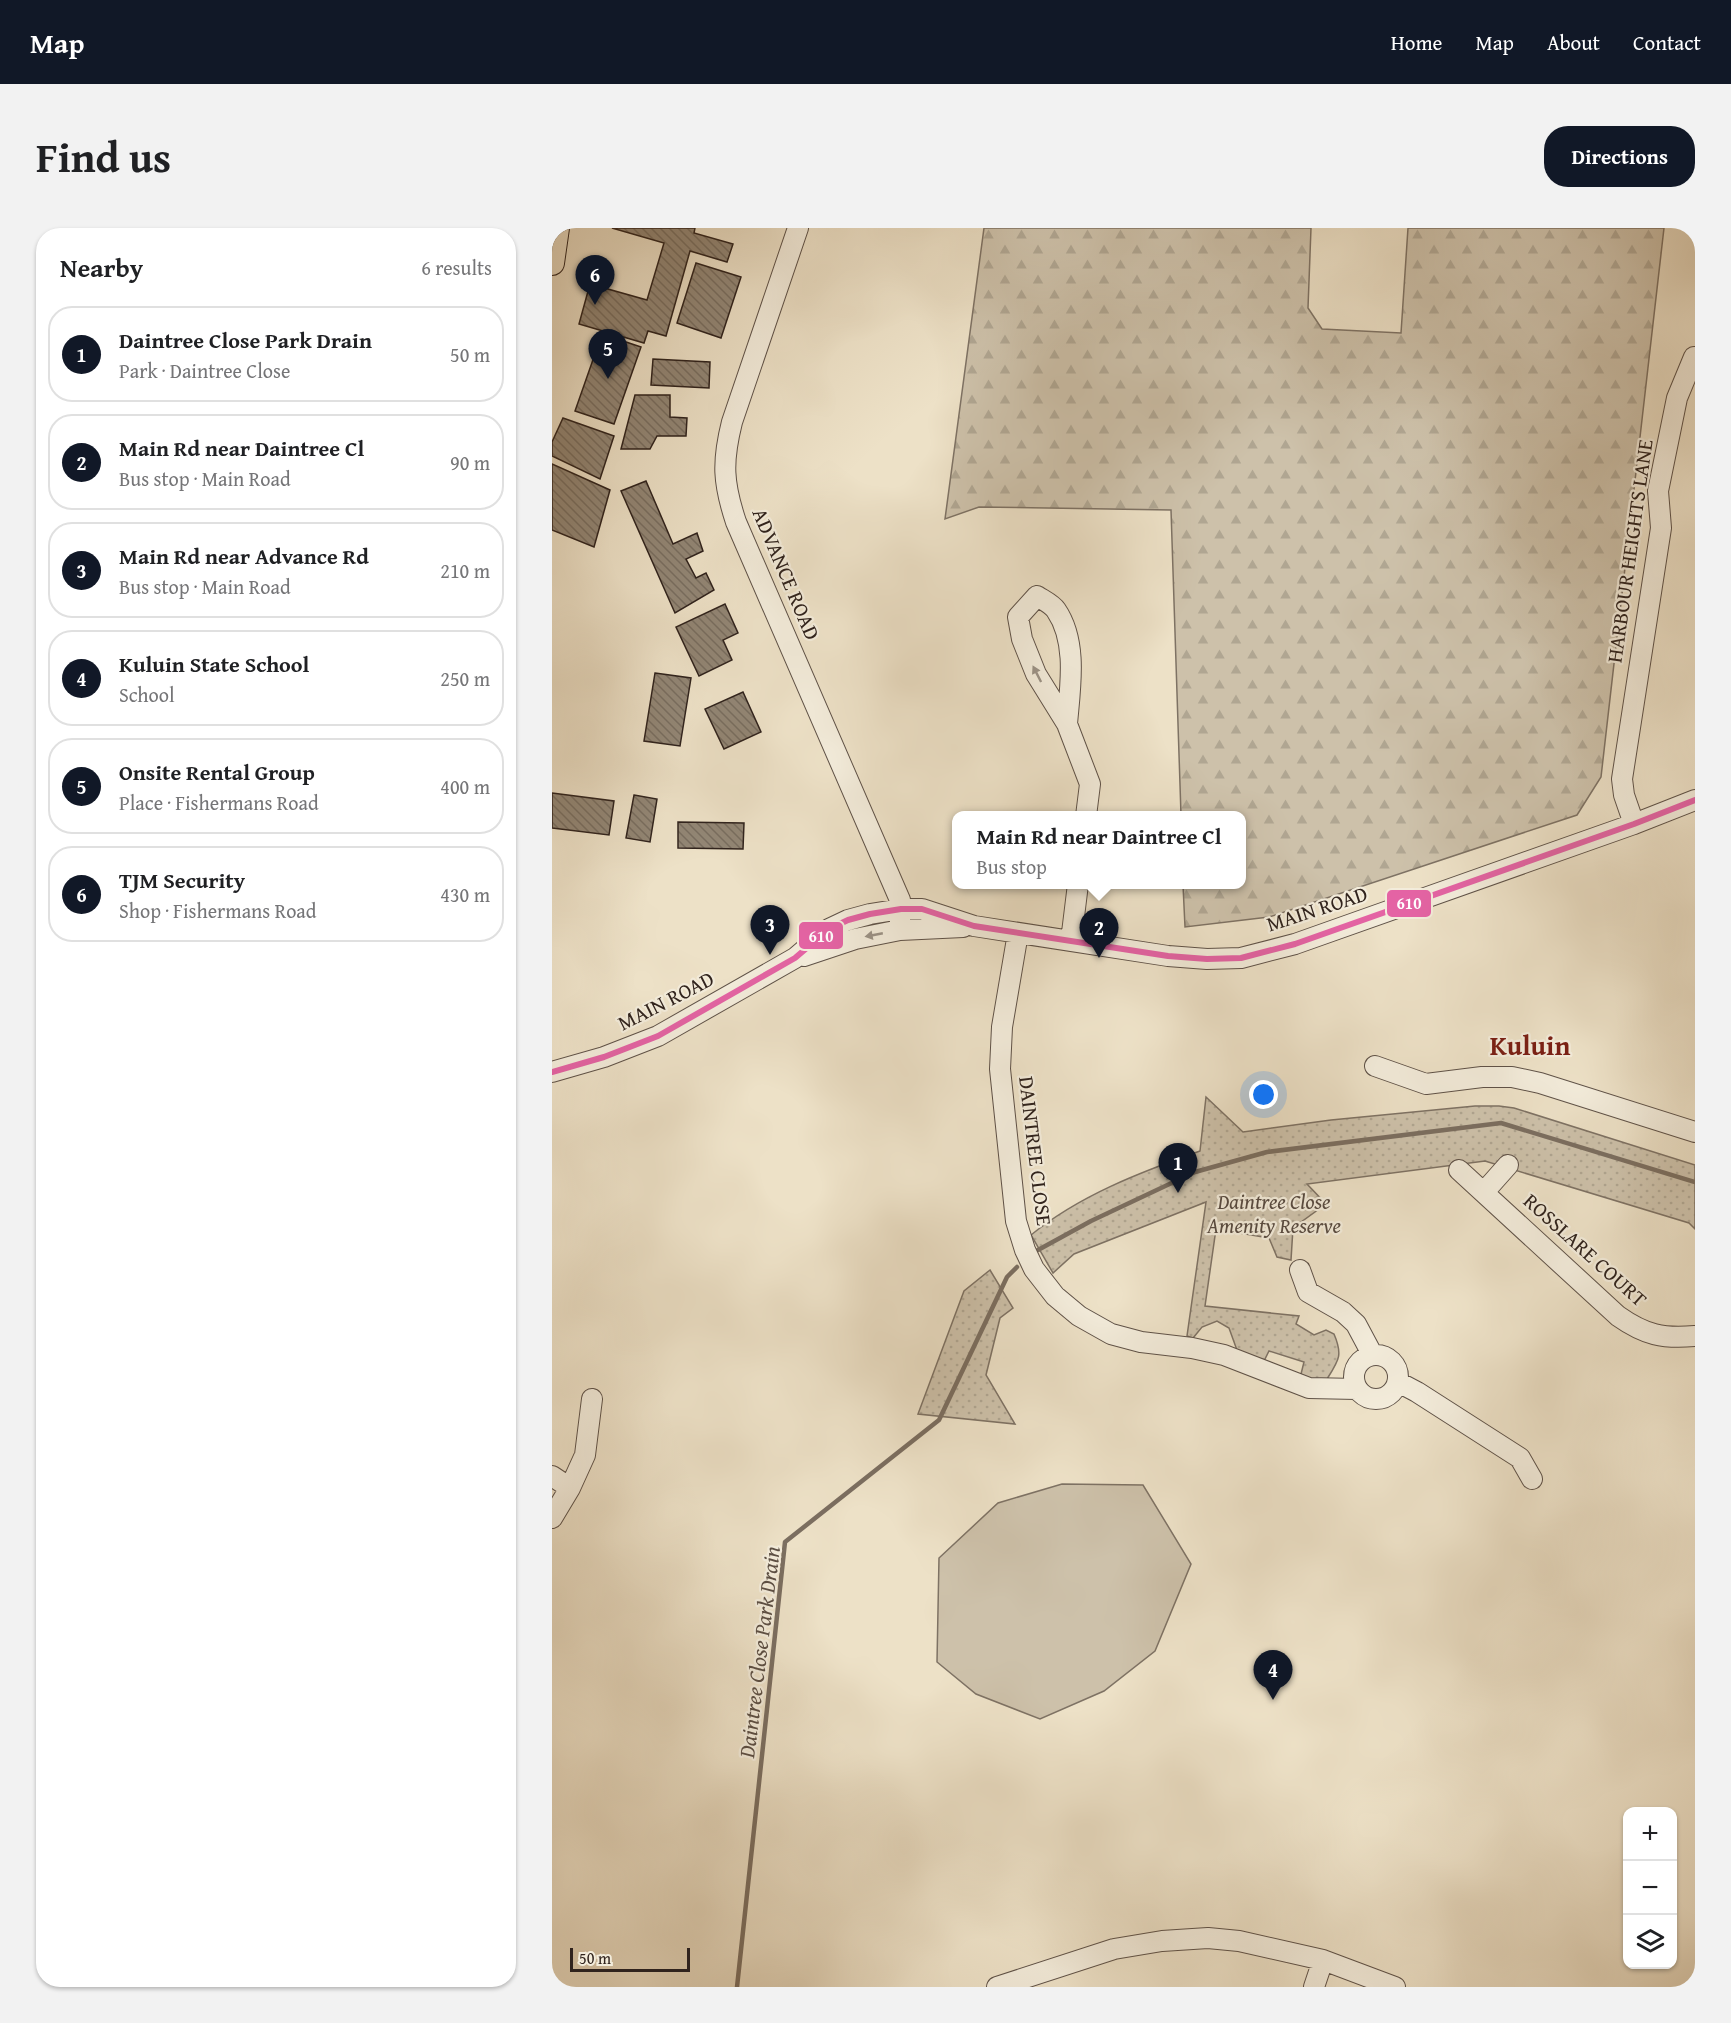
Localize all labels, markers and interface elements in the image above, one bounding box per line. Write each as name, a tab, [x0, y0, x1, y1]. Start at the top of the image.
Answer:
text: Map	[30, 22, 84, 63]
text: Home	[1391, 27, 1442, 58]
text: Map	[1475, 27, 1514, 58]
text: About	[1547, 27, 1600, 58]
text: Contact	[1633, 27, 1701, 58]
text: Find us	[36, 126, 171, 187]
button: Directions	[1544, 126, 1695, 187]
text: Nearby	[60, 248, 143, 287]
text: 6 results	[421, 253, 492, 282]
pin: 6	[576, 256, 615, 305]
text: Daintree Close Park Drain	[119, 324, 372, 356]
pin: 5	[588, 330, 628, 379]
text: 1	[76, 340, 87, 369]
text: 50 m	[450, 340, 490, 369]
text: Park · Daintree Close	[119, 356, 290, 385]
text: Main Rd near Daintree Cl	[119, 432, 364, 464]
street label: HARBOUR HEIGHTS LANE	[1598, 437, 1661, 665]
text: 2	[76, 448, 87, 477]
text: 90 m	[450, 448, 490, 477]
text: Bus stop · Main Road	[119, 464, 291, 493]
street label: ADVANCE ROAD	[745, 503, 828, 645]
text: Main Rd near Advance Rd	[119, 540, 369, 572]
text: 3	[76, 556, 87, 585]
text: 210 m	[440, 556, 490, 585]
text: Bus stop · Main Road	[119, 572, 291, 601]
text: Kuluin State School	[119, 648, 309, 680]
text: 4	[76, 664, 87, 693]
text: 250 m	[440, 664, 490, 693]
one-way arrow	[1032, 666, 1042, 683]
text: School	[119, 680, 175, 709]
text: Onsite Rental Group	[119, 756, 315, 788]
text: 5	[76, 772, 87, 801]
text: 400 m	[440, 772, 490, 801]
text: Place · Fishermans Road	[119, 788, 319, 817]
popup	[952, 811, 1246, 889]
text: Main Rd near Daintree Cl	[976, 820, 1222, 852]
text: Bus stop	[976, 852, 1047, 881]
text: TJM Security	[119, 864, 245, 896]
street label: MAIN ROAD	[1262, 878, 1371, 939]
text: 6	[76, 880, 87, 909]
text: 430 m	[440, 880, 490, 909]
line badge: 610	[1386, 889, 1432, 918]
text: 610	[1397, 891, 1421, 915]
text: Shop · Fishermans Road	[119, 896, 317, 925]
pin: 3	[750, 906, 790, 955]
pin: 2	[1080, 908, 1118, 958]
line badge: 610	[798, 921, 844, 950]
text: 610	[809, 924, 833, 948]
one-way arrow	[865, 931, 884, 940]
street label: MAIN ROAD	[612, 963, 719, 1038]
district label: Kuluin	[1490, 1025, 1570, 1065]
street label: DAINTREE CLOSE	[1011, 1075, 1060, 1228]
your location	[1249, 1080, 1278, 1109]
pin: 1	[1158, 1144, 1198, 1193]
park label: Daintree Close Amenity Reserve	[1206, 1186, 1341, 1241]
street label: ROSSLARE COURT	[1517, 1186, 1654, 1314]
water label: Daintree Close Park Drain	[730, 1544, 788, 1761]
pin: 4	[1254, 1650, 1292, 1700]
map controls	[1623, 1807, 1677, 1969]
button: +	[1623, 1807, 1677, 1861]
button: −	[1623, 1861, 1677, 1915]
button: layers	[1623, 1915, 1677, 1969]
scale bar	[570, 1945, 690, 1972]
text: 50 m	[579, 1946, 611, 1970]

